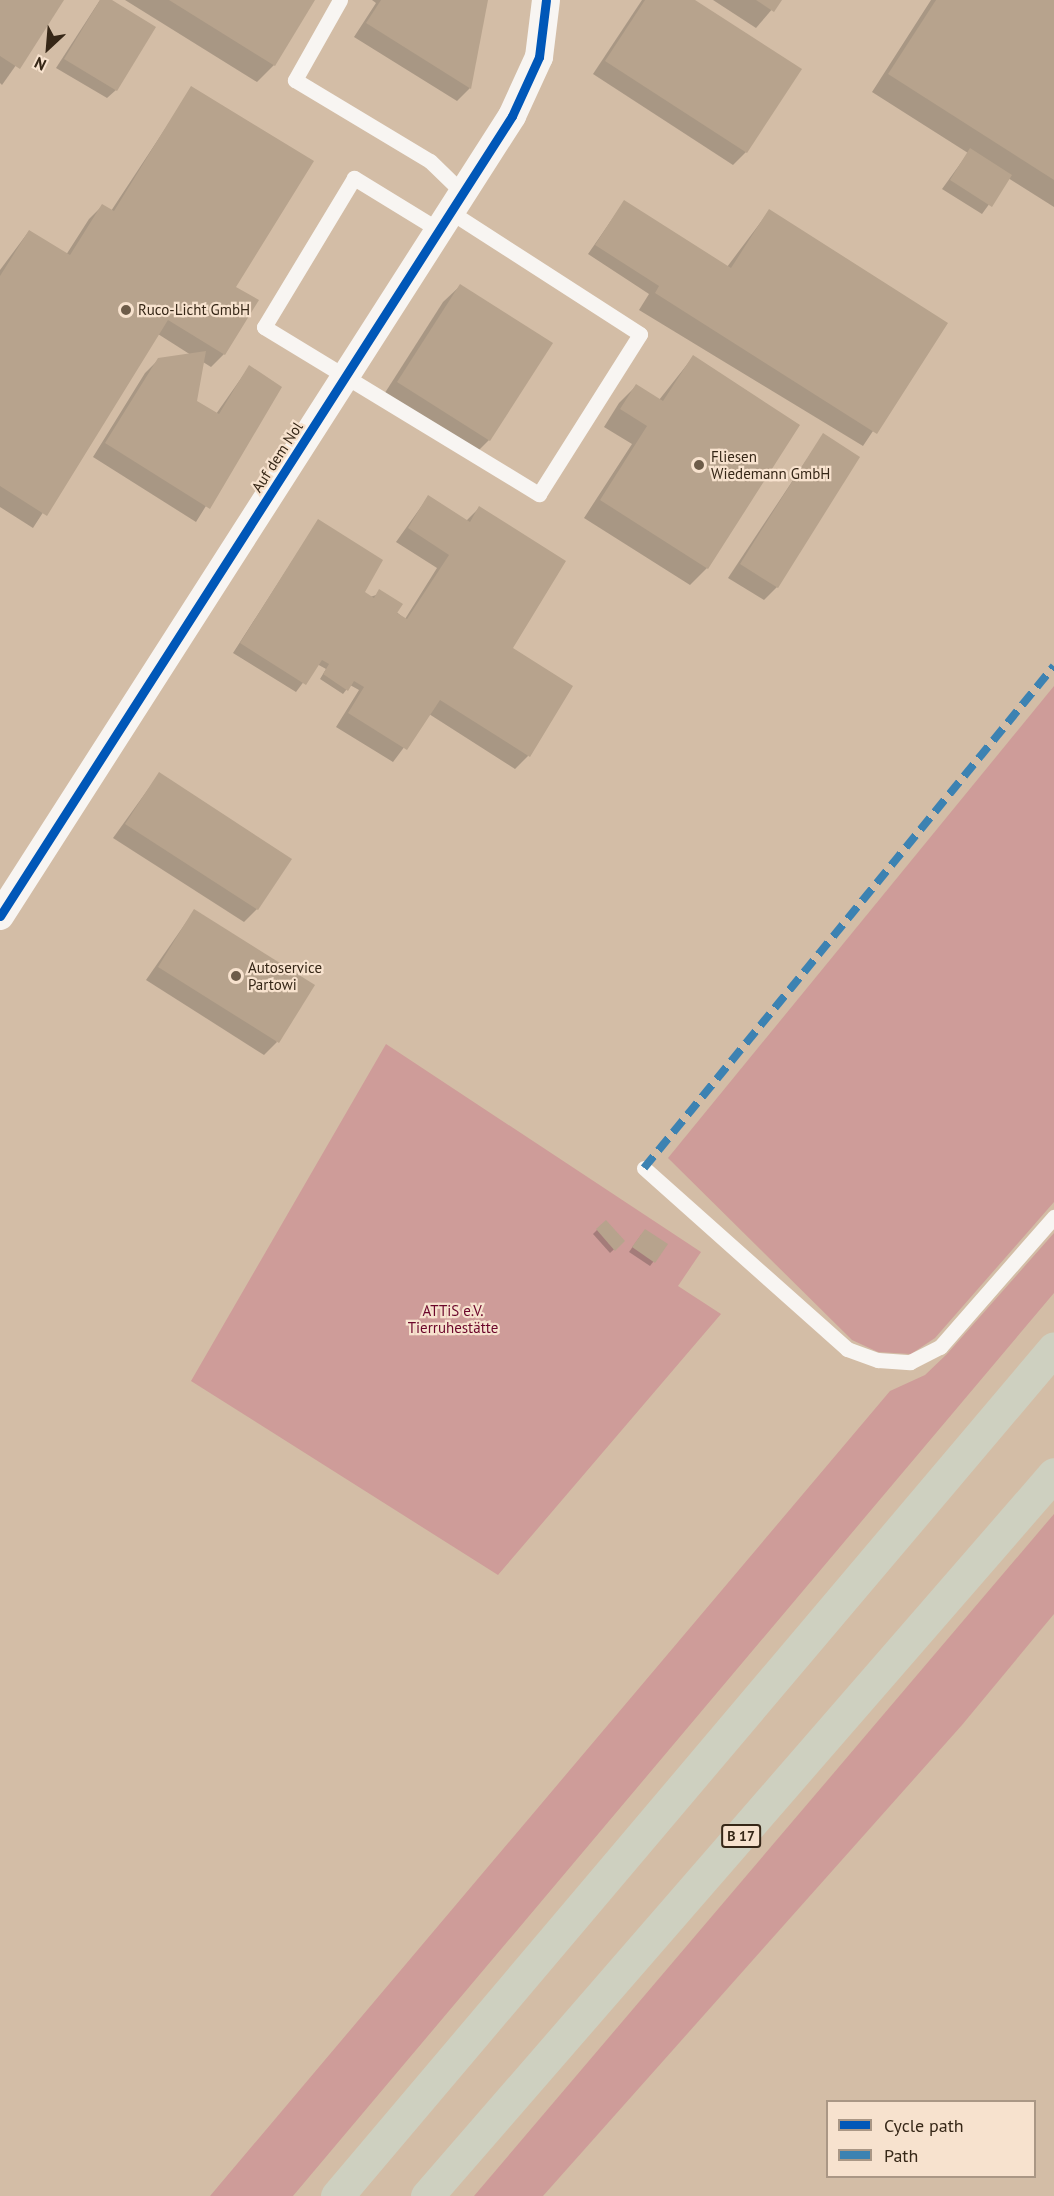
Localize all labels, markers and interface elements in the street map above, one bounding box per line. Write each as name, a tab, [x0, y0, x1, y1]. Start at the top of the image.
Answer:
north arrow	[18, 18, 78, 78]
text: N	[31, 53, 49, 75]
place label: Ruco-Licht GmbH	[138, 301, 250, 319]
marker: Ruco-Licht GmbH	[119, 303, 133, 317]
street label: Auf dem Nol	[248, 419, 306, 495]
place label: Fliesen Wiedemann GmbH	[711, 447, 830, 482]
marker: Fliesen Wiedemann GmbH	[692, 458, 706, 472]
place label: Autoservice Partowi	[248, 958, 322, 993]
marker: Autoservice Partowi	[229, 969, 243, 983]
park label: ATTiS e.V. Tierruhestätte	[408, 1301, 498, 1336]
road number: B 17	[720, 1825, 762, 1847]
legend	[826, 2100, 1036, 2178]
text: Cycle path	[884, 2114, 964, 2137]
text: Path	[884, 2144, 918, 2167]

